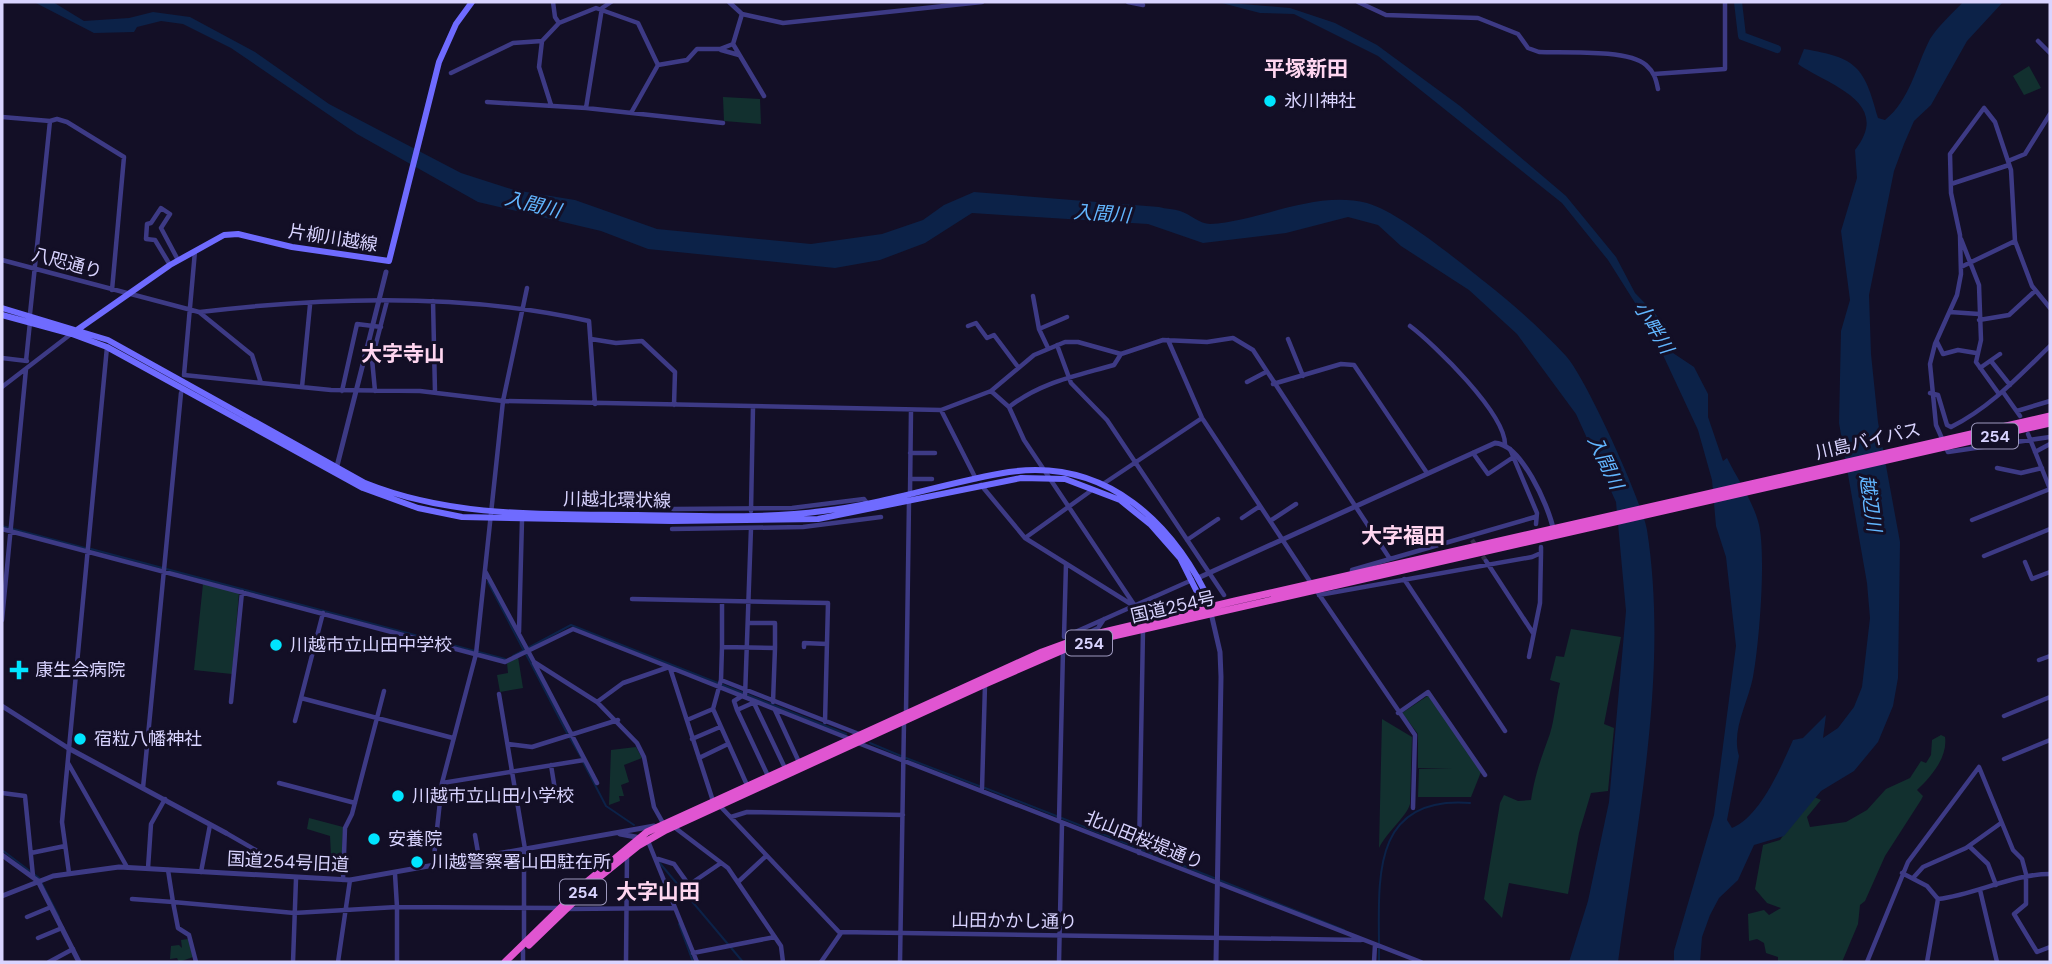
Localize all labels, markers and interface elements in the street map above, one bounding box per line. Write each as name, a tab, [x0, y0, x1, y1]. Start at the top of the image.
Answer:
district label: 平塚新田	[1264, 55, 1348, 83]
place label: 氷川神社	[1284, 89, 1356, 113]
marker: 氷川神社	[1262, 93, 1278, 109]
water label: 入間川	[502, 185, 565, 224]
water label: 入間川	[1073, 199, 1133, 228]
street label: 片柳川越線	[287, 219, 379, 257]
street label: 八咫通り	[29, 242, 105, 284]
water label: 小畔川	[1628, 296, 1680, 360]
district label: 大字寺山	[361, 340, 445, 368]
street label: 川島バイパス	[1813, 417, 1923, 465]
road number: 254	[1972, 424, 2018, 448]
water label: 入間川	[1582, 431, 1630, 495]
water label: 越辺川	[1854, 473, 1887, 535]
street label: 川越北環状線	[563, 487, 671, 513]
district label: 大字福田	[1361, 522, 1445, 550]
street label: 国道254号	[1128, 586, 1218, 628]
road number: 254	[1066, 630, 1112, 656]
place label: 川越市立山田中学校	[290, 633, 452, 657]
marker: 川越市立山田中学校	[268, 637, 284, 653]
place label: 康生会病院	[35, 658, 125, 682]
marker: 康生会病院	[9, 660, 29, 680]
place label: 宿粒八幡神社	[94, 727, 202, 751]
marker: 宿粒八幡神社	[72, 731, 88, 747]
place label: 川越市立山田小学校	[412, 784, 574, 808]
marker: 川越市立山田小学校	[390, 788, 406, 804]
street label: 北山田桜堤通り	[1081, 805, 1207, 875]
place label: 安養院	[388, 827, 442, 851]
marker: 安養院	[366, 831, 382, 847]
street label: 国道254号旧道	[226, 847, 350, 877]
place label: 川越警察署山田駐在所	[431, 850, 611, 874]
marker: 川越警察署山田駐在所	[409, 854, 425, 870]
district label: 大字山田	[616, 878, 700, 906]
road number: 254	[560, 880, 606, 904]
street label: 山田かかし通り	[951, 908, 1077, 934]

